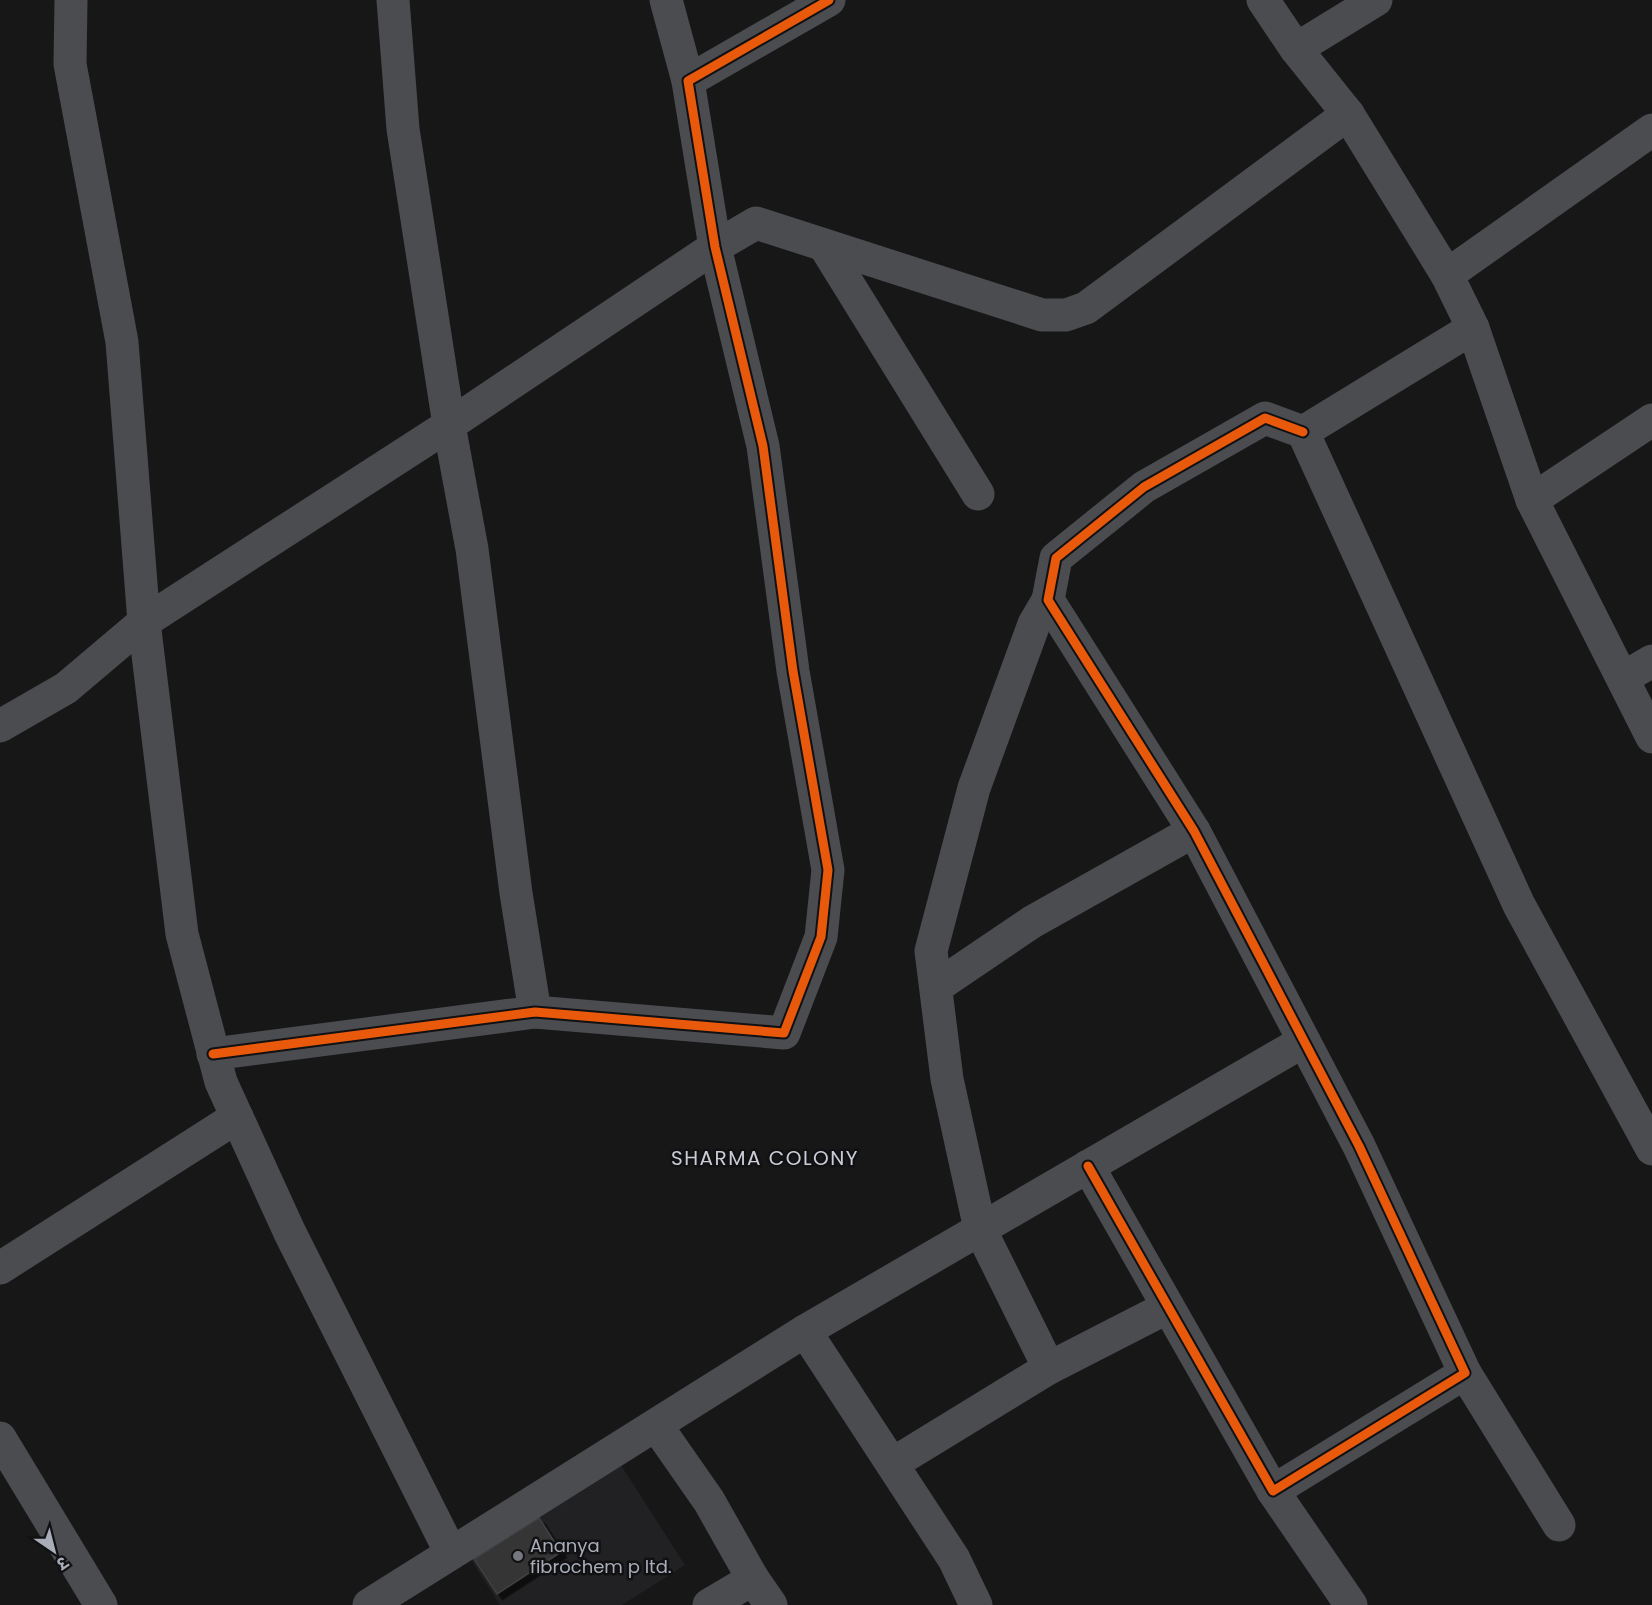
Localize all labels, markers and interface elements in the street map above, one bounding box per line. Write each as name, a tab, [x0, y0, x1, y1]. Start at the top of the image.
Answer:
district label: SHARMA COLONY	[671, 1144, 859, 1172]
north arrow	[24, 1521, 84, 1581]
place label: Ananya fibrochem p ltd.	[530, 1533, 672, 1579]
marker: Ananya fibrochem p ltd.	[511, 1549, 525, 1563]
text: उ	[51, 1550, 73, 1575]

